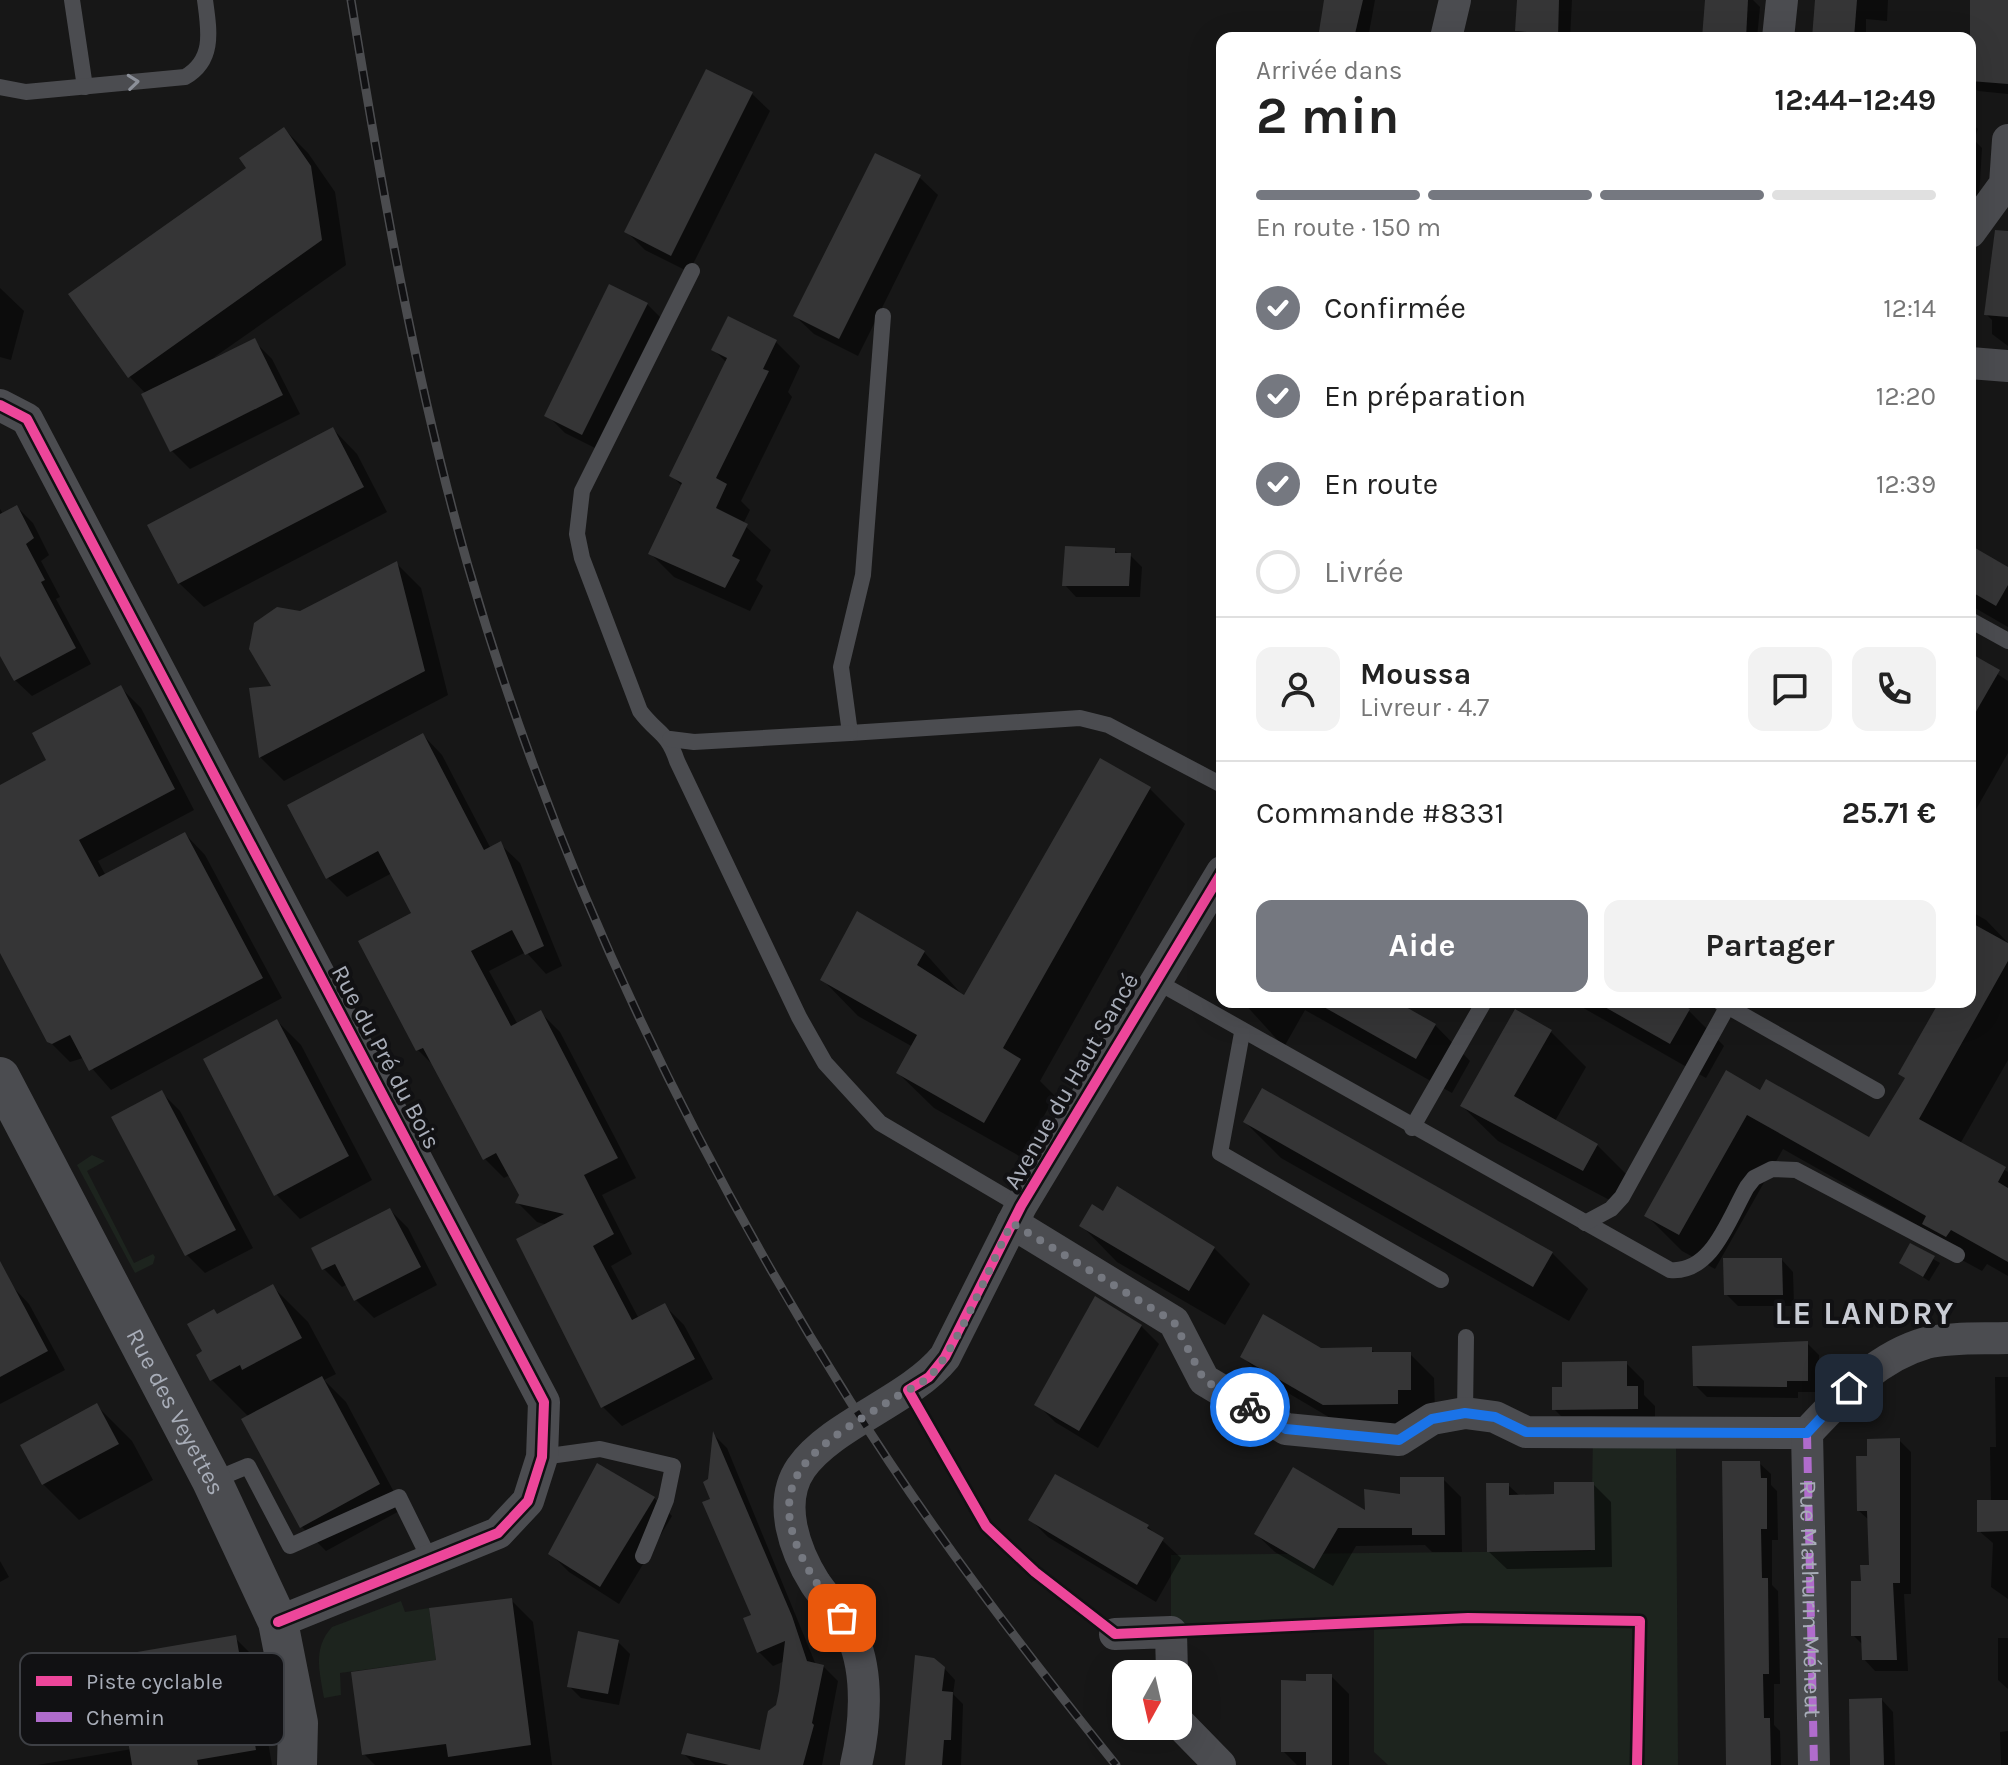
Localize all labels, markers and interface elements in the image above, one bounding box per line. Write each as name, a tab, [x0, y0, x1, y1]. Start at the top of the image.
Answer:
text: Arrivée dans	[1256, 55, 1403, 86]
one-way arrow	[127, 74, 140, 91]
text: 12:44–12:49	[1775, 82, 1936, 118]
text: 2 min	[1256, 85, 1399, 146]
text: En route · 150 m	[1256, 212, 1441, 243]
icon: check	[1256, 286, 1300, 330]
text: Confirmée	[1324, 290, 1466, 326]
text: 12:14	[1883, 293, 1936, 324]
icon: check	[1256, 374, 1300, 418]
text: En préparation	[1324, 378, 1526, 414]
text: 12:20	[1876, 381, 1936, 412]
icon: check	[1256, 462, 1300, 506]
text: En route	[1324, 466, 1438, 502]
text: 12:39	[1876, 469, 1936, 500]
text: Livrée	[1324, 554, 1404, 590]
button: person	[1256, 647, 1340, 731]
button: chat	[1748, 647, 1832, 731]
button: phone	[1852, 647, 1936, 731]
text: Moussa	[1360, 656, 1471, 692]
text: Livreur · 4.7	[1360, 692, 1489, 723]
text: Commande #8331	[1256, 795, 1504, 831]
text: 25.71 €	[1842, 795, 1936, 831]
button: Aide	[1256, 900, 1588, 992]
button: Partager	[1604, 900, 1936, 992]
street label: Rue du Pré du Bois	[326, 960, 446, 1154]
street label: Avenue du Haut Sancé	[998, 968, 1144, 1194]
district label: LE LANDRY	[1775, 1295, 1955, 1332]
street label: Rue des Veyettes	[121, 1324, 230, 1499]
pin	[1815, 1354, 1883, 1422]
icon: home	[1827, 1366, 1871, 1410]
courier	[1210, 1367, 1290, 1447]
icon: bike	[1228, 1385, 1272, 1429]
street label: Rue Mathurin Méheut	[1794, 1480, 1827, 1718]
pin	[808, 1584, 876, 1652]
icon: bag	[820, 1596, 864, 1640]
legend	[20, 1653, 284, 1745]
north arrow	[1112, 1660, 1192, 1740]
map controls	[1112, 1660, 1192, 1740]
text: Piste cyclable	[86, 1669, 223, 1695]
text: Chemin	[86, 1705, 164, 1731]

